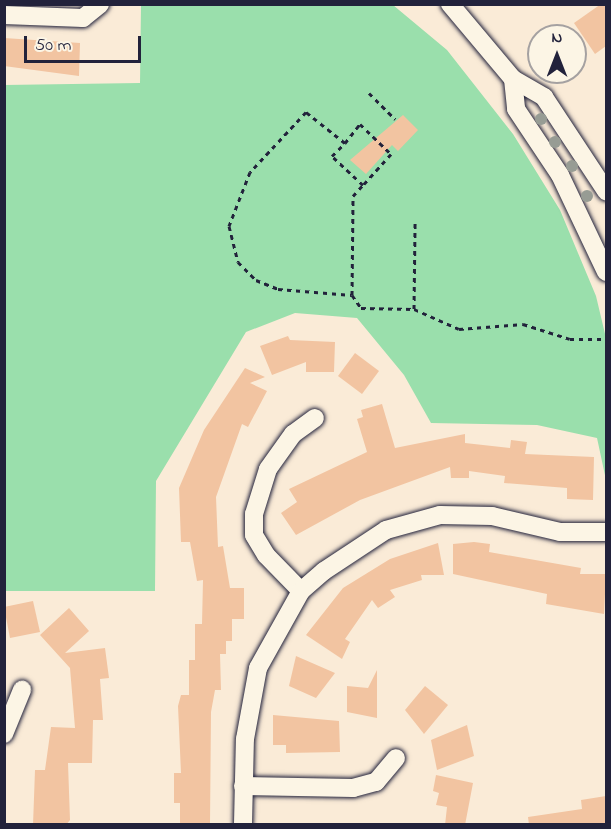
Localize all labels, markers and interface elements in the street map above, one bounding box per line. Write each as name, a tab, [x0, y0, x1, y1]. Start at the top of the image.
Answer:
scale bar	[27, 24, 144, 62]
north arrow	[527, 24, 587, 84]
text: N	[552, 26, 562, 50]
text: 50 m	[35, 33, 72, 59]

